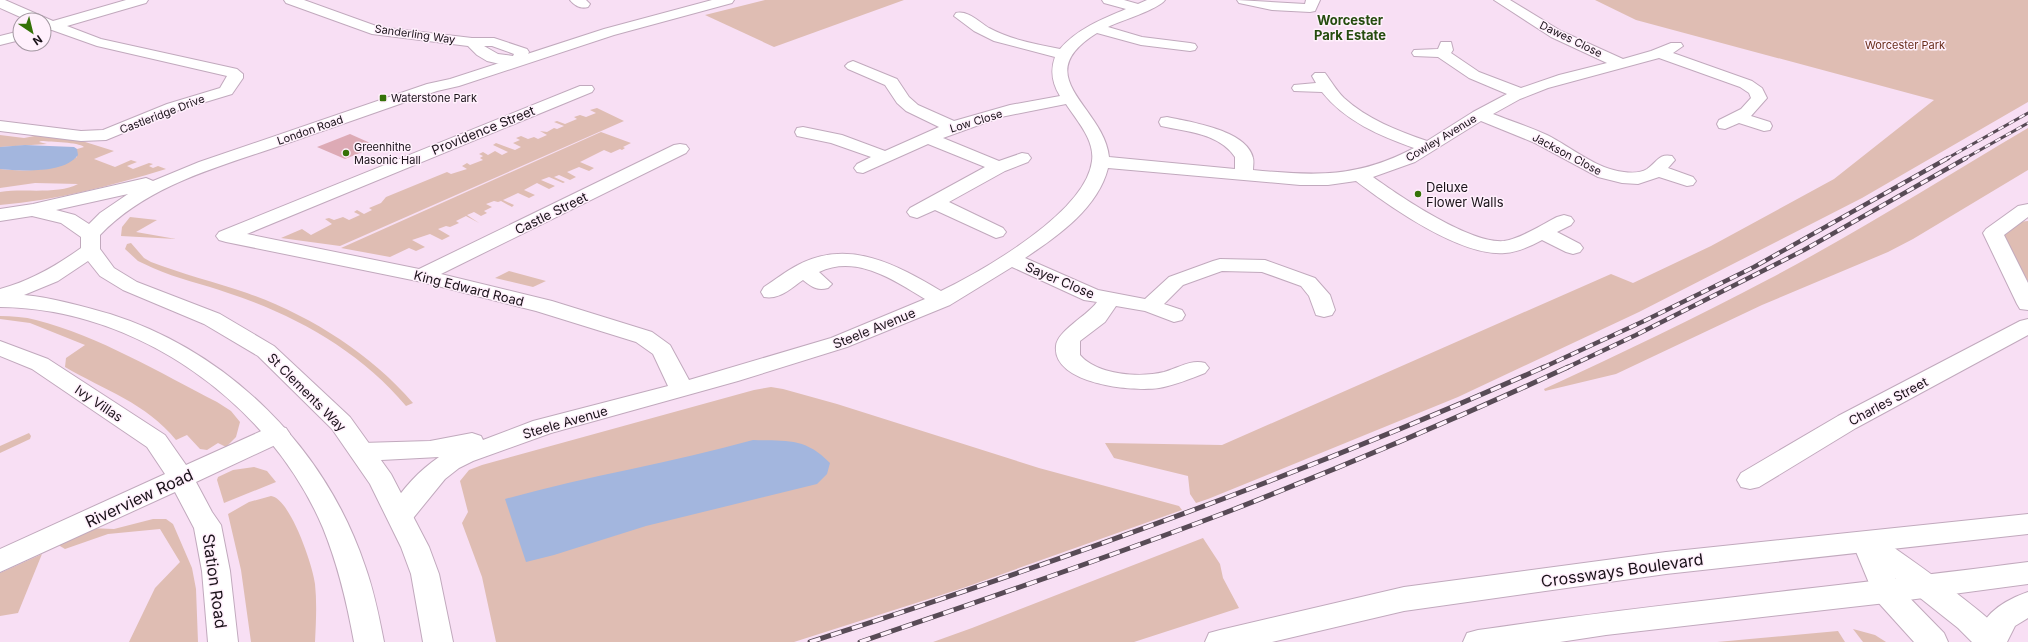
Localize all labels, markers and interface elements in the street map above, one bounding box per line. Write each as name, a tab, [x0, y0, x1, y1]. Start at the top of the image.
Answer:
north arrow	[12, 12, 52, 52]
district label: Worcester Park Estate	[1314, 12, 1386, 43]
street label: Dawes Close	[1537, 18, 1605, 60]
street label: Sanderling Way	[374, 21, 456, 47]
text: N	[30, 32, 45, 48]
park label: Worcester Park	[1865, 38, 1945, 52]
street label: Castleridge Drive	[117, 91, 207, 137]
place label: Waterstone Park	[391, 91, 477, 105]
marker: Waterstone Park	[378, 93, 388, 103]
street label: Providence Street	[429, 102, 537, 158]
street label: Low Close	[948, 106, 1004, 136]
street label: Cowley Avenue	[1403, 111, 1479, 165]
street label: London Road	[275, 112, 345, 148]
street label: Jackson Close	[1530, 130, 1604, 178]
place label: Greenhithe Masonic Hall	[354, 140, 421, 167]
marker: Greenhithe Masonic Hall	[341, 148, 351, 158]
place label: Deluxe Flower Walls	[1426, 179, 1504, 210]
street label: Castle Street	[512, 188, 590, 238]
marker: Deluxe Flower Walls	[1413, 189, 1423, 199]
street label: Sayer Close	[1023, 258, 1097, 302]
street label: King Edward Road	[412, 267, 526, 309]
street label: Steele Avenue	[830, 304, 918, 352]
street label: St Clements Way	[264, 349, 350, 435]
street label: Charles Street	[1846, 373, 1930, 429]
street label: Ivy Villas	[72, 381, 126, 425]
street label: Steele Avenue	[521, 402, 609, 442]
street label: Riverview Road	[82, 464, 196, 532]
street label: Station Road	[198, 532, 232, 630]
street label: Crossways Boulevard	[1540, 549, 1704, 591]

